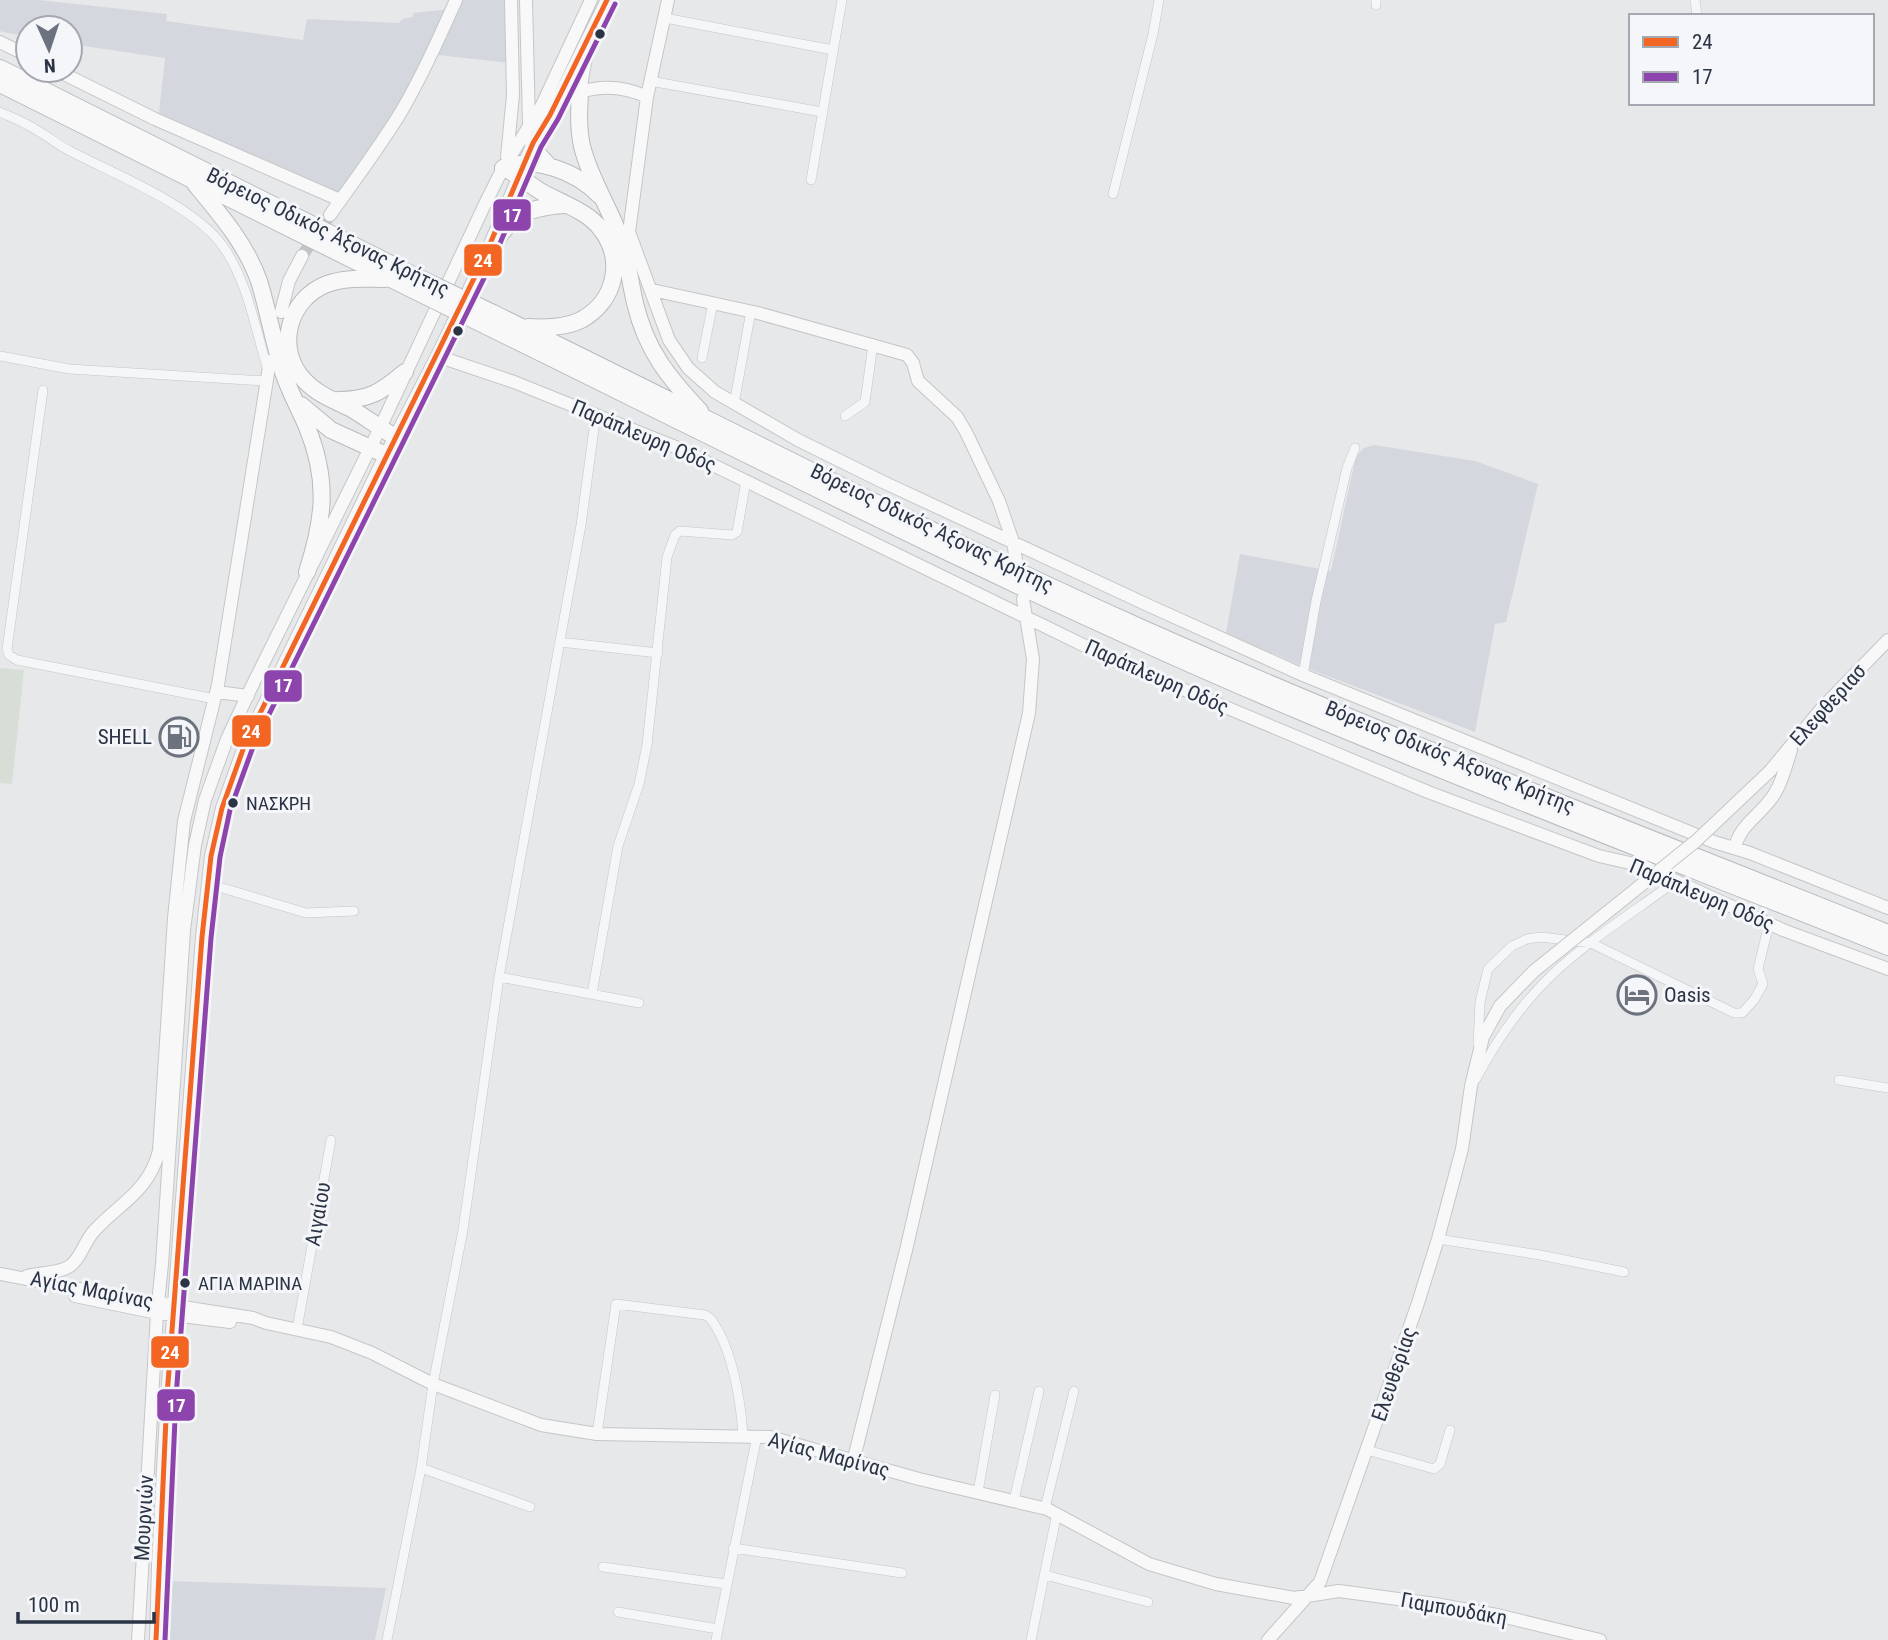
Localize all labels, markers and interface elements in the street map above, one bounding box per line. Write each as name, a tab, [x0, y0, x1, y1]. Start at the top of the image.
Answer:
north arrow	[14, 14, 84, 84]
legend	[1629, 14, 1874, 105]
unlabelled marker	[593, 27, 607, 41]
text: 24	[1692, 30, 1713, 54]
text: N	[43, 54, 56, 77]
text: 17	[1692, 65, 1713, 89]
street label: Βόρειος Οδικός Άξονας Κρήτης	[203, 163, 453, 301]
line badge: 17	[492, 198, 532, 232]
text: 17	[502, 204, 522, 227]
line badge: 24	[463, 243, 503, 277]
text: 24	[473, 249, 493, 272]
unlabelled marker	[451, 324, 465, 338]
street label: Παράπλευρη Οδός	[568, 395, 720, 477]
street label: Βόρειος Οδικός Άξονας Κρήτης	[807, 459, 1057, 597]
street label: Παράπλευρη Οδός	[1081, 635, 1233, 719]
street label: Ελεφθεριασ	[1785, 659, 1871, 751]
line badge: 17	[263, 669, 303, 703]
text: 17	[273, 674, 293, 697]
street label: Βόρειος Οδικός Άξονας Κρήτης	[1322, 696, 1578, 818]
line badge: 24	[231, 714, 272, 748]
fuel station icon: SHELL	[158, 716, 200, 758]
text: 24	[241, 720, 261, 743]
place label: SHELL	[98, 725, 152, 749]
place label: ΝΑΣΚΡΗ	[246, 792, 311, 815]
marker: ΝΑΣΚΡΗ	[226, 796, 240, 810]
street label: Παράπλευρη Οδός	[1626, 854, 1778, 936]
hotel icon: Oasis	[1616, 974, 1658, 1016]
place label: Oasis	[1664, 983, 1711, 1007]
street label: Αιγαίου	[301, 1180, 335, 1248]
street label: Αγίας Μαρίνας	[29, 1266, 155, 1314]
place label: ΑΓΙΑ ΜΑΡΙΝΑ	[198, 1272, 302, 1295]
marker: ΑΓΙΑ ΜΑΡΙΝΑ	[178, 1276, 192, 1290]
street label: Ελευθερίας	[1367, 1324, 1421, 1424]
line badge: 24	[150, 1335, 190, 1369]
text: 24	[160, 1341, 180, 1364]
line badge: 17	[156, 1388, 196, 1422]
text: 17	[166, 1394, 186, 1417]
street label: Αγίας Μαρίνας	[766, 1427, 892, 1483]
street label: Μουρνιών	[130, 1474, 158, 1562]
scale bar	[18, 1580, 154, 1624]
street label: Γιαμπουδάκη	[1399, 1588, 1509, 1630]
text: 100 m	[28, 1593, 80, 1617]

